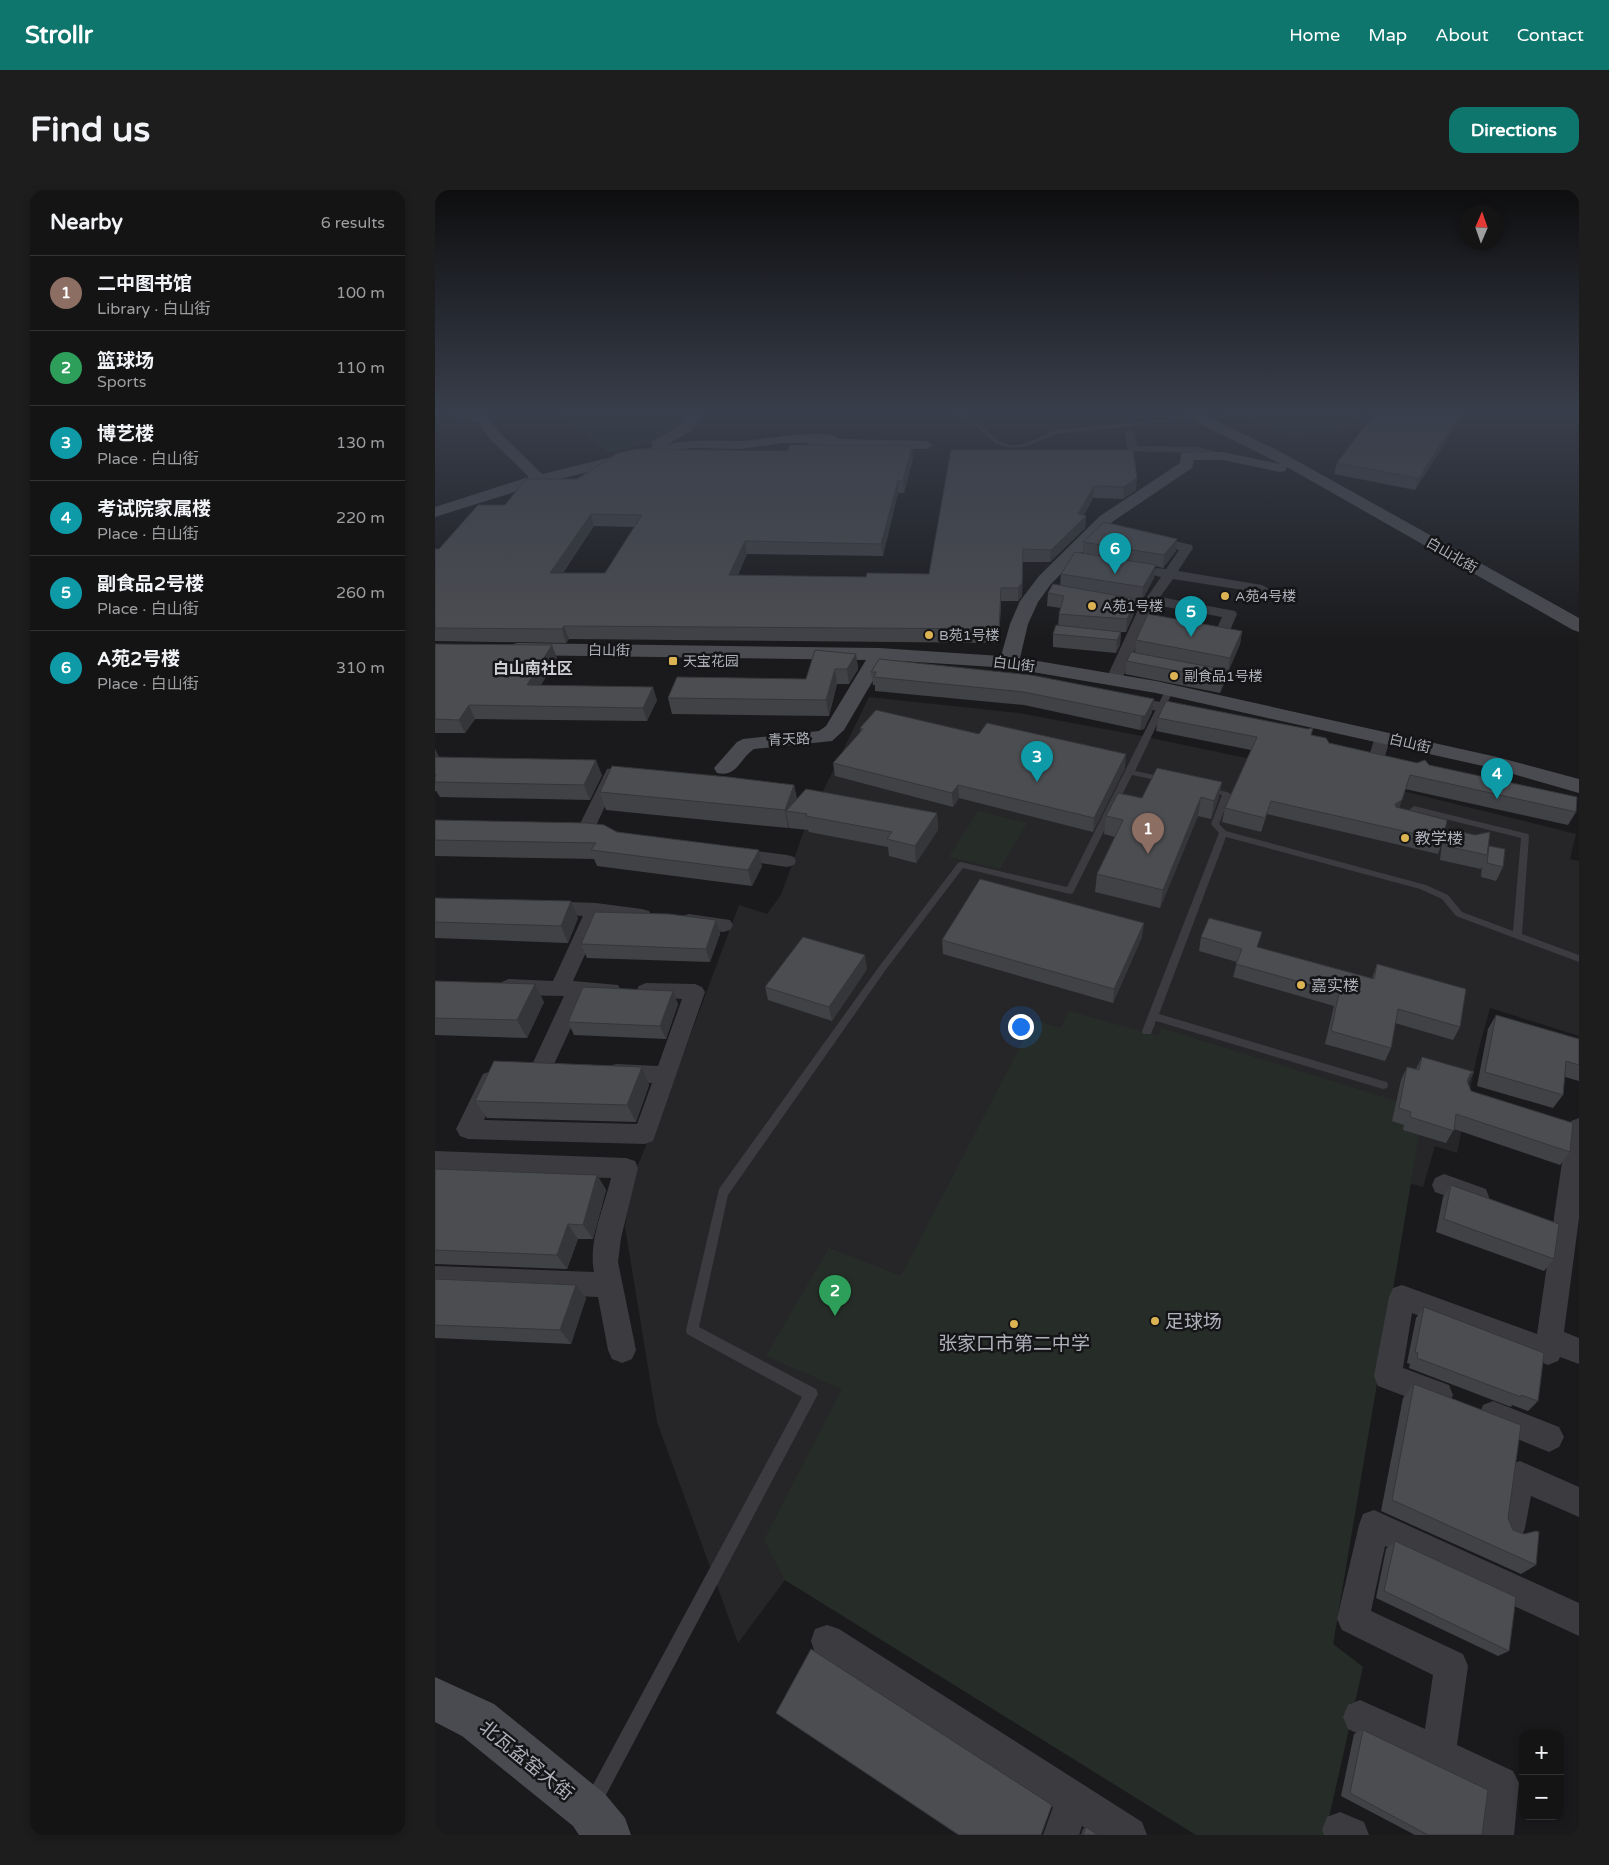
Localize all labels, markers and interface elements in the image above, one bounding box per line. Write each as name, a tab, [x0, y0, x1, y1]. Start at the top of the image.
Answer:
text: Strollr	[25, 21, 93, 50]
text: Home	[1289, 24, 1340, 46]
text: Map	[1368, 24, 1407, 46]
text: About	[1435, 24, 1489, 46]
text: Contact	[1517, 24, 1584, 46]
button: Directions	[1449, 107, 1579, 153]
text: Find us	[30, 109, 150, 151]
north arrow	[1459, 205, 1504, 250]
text: Nearby	[50, 210, 123, 235]
text: 6 results	[321, 213, 385, 233]
text: 二中图书馆	[97, 273, 192, 295]
text: 1	[61, 283, 71, 303]
text: 100 m	[336, 283, 385, 303]
text: Library · 白山街	[97, 299, 211, 319]
text: 篮球场	[97, 350, 154, 372]
text: 2	[61, 358, 71, 378]
text: 110 m	[336, 358, 385, 378]
text: Sports	[97, 372, 146, 392]
text: 博艺楼	[97, 423, 154, 445]
text: 3	[61, 433, 71, 453]
text: 130 m	[336, 433, 385, 453]
text: Place · 白山街	[97, 449, 199, 469]
text: 考试院家属楼	[97, 498, 211, 520]
text: 4	[61, 508, 71, 528]
text: 220 m	[336, 508, 385, 528]
text: Place · 白山街	[97, 524, 199, 544]
pin: 6	[1099, 533, 1131, 574]
street label: 白山北街	[1423, 534, 1480, 577]
text: 副食品2号楼	[97, 573, 204, 595]
text: 5	[61, 583, 71, 603]
text: 260 m	[336, 583, 385, 603]
place label: A苑4号楼	[1235, 588, 1296, 605]
marker: A苑4号楼	[1219, 590, 1231, 602]
pin: 5	[1175, 596, 1207, 637]
place label: A苑1号楼	[1102, 598, 1163, 615]
text: Place · 白山街	[97, 599, 199, 619]
marker: A苑1号楼	[1086, 600, 1098, 612]
place label: B苑1号楼	[939, 627, 1000, 644]
marker: B苑1号楼	[923, 629, 935, 641]
street label: 白山街	[588, 642, 630, 659]
text: A苑2号楼	[97, 648, 180, 670]
place label: 天宝花园	[683, 653, 739, 670]
street label: 白山街	[992, 654, 1036, 675]
marker: 天宝花园	[667, 655, 679, 667]
text: 6	[61, 658, 71, 678]
text: 310 m	[336, 658, 385, 678]
district label: 白山南社区	[493, 659, 573, 679]
place label: 副食品1号楼	[1184, 668, 1263, 685]
marker: 副食品1号楼	[1168, 670, 1180, 682]
text: Place · 白山街	[97, 674, 199, 694]
street label: 青天路	[768, 730, 810, 749]
street label: 白山街	[1388, 730, 1432, 756]
pin: 3	[1021, 741, 1053, 782]
pin: 4	[1481, 758, 1513, 799]
pin: 1	[1132, 813, 1164, 854]
place label: 教学楼	[1415, 829, 1463, 849]
marker: 教学楼	[1399, 832, 1411, 844]
place label: 嘉实楼	[1311, 976, 1359, 996]
marker: 嘉实楼	[1295, 979, 1307, 991]
your location	[1008, 1014, 1034, 1040]
pin: 2	[819, 1275, 851, 1316]
place label: 足球场	[1165, 1311, 1222, 1333]
marker: 足球场	[1149, 1315, 1161, 1327]
marker: 张家口市第二中学	[1008, 1318, 1020, 1330]
place label: 张家口市第二中学	[938, 1333, 1090, 1355]
street label: 北瓦盆窑大街	[475, 1716, 578, 1805]
map controls	[1519, 1730, 1564, 1820]
button: +	[1519, 1730, 1564, 1775]
button: −	[1519, 1775, 1564, 1820]

